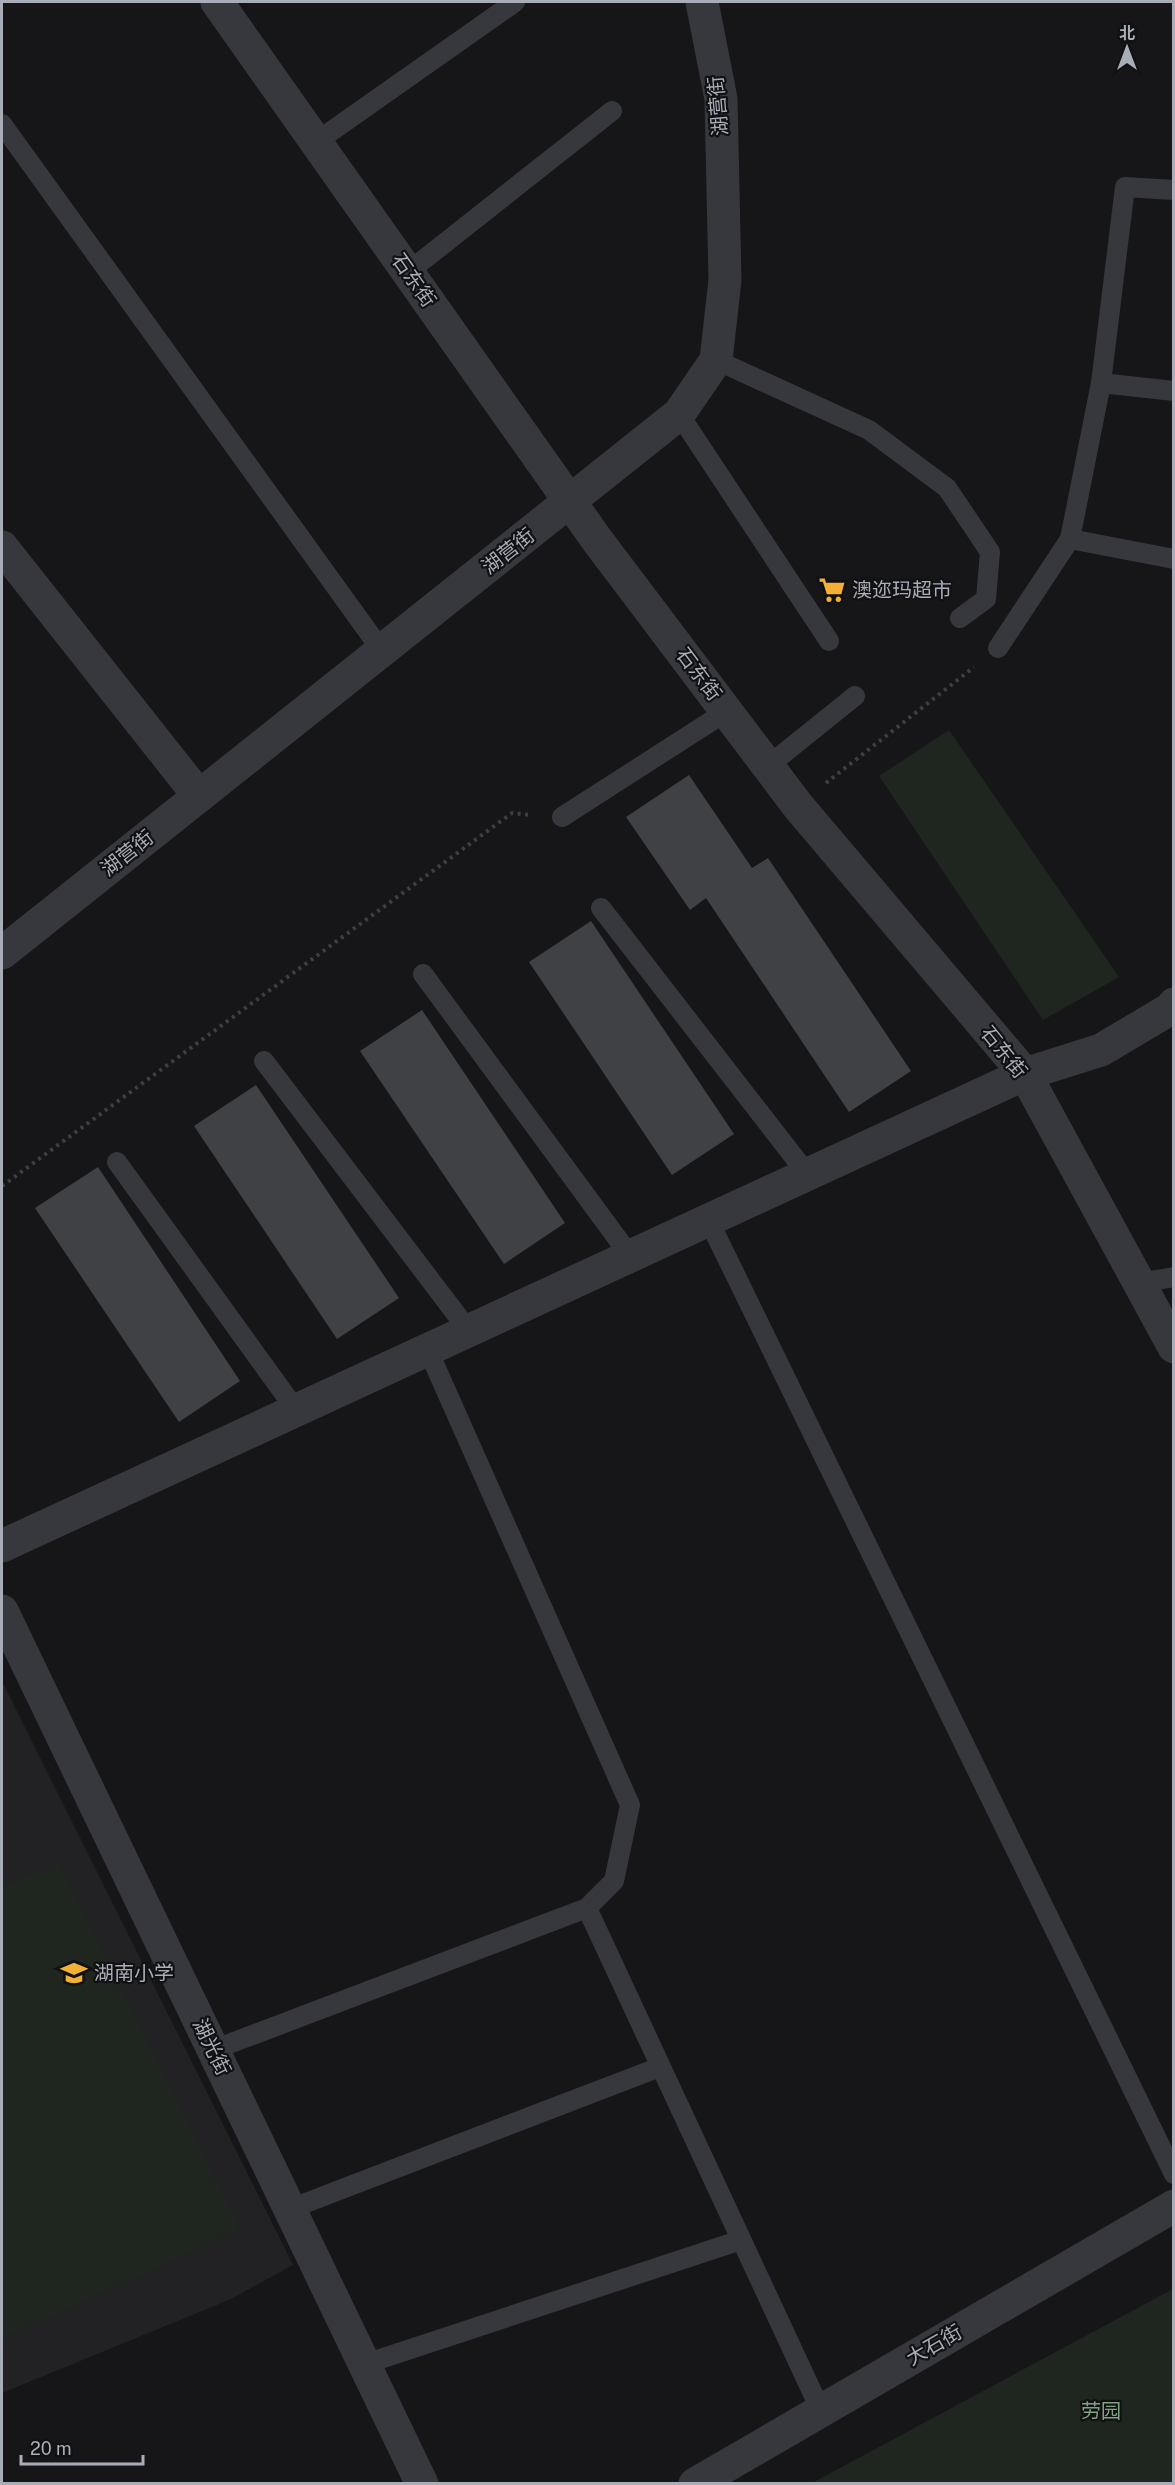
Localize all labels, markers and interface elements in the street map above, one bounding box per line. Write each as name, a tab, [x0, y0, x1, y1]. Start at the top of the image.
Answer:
north arrow	[1097, 18, 1157, 78]
text: 北	[1119, 24, 1135, 43]
street label: 湖营街	[703, 75, 733, 137]
street label: 石东街	[387, 249, 441, 311]
street label: 湖营街	[477, 523, 539, 579]
supermarket icon: 澳迩玛超市	[817, 575, 847, 605]
place label: 澳迩玛超市	[852, 578, 952, 602]
street label: 石东街	[671, 643, 727, 705]
street label: 湖营街	[96, 825, 158, 881]
street label: 石东街	[976, 1021, 1032, 1083]
school or university icon: 湖南小学	[59, 1958, 89, 1988]
place label: 湖南小学	[94, 1961, 174, 1985]
street label: 湖光街	[188, 2015, 236, 2079]
street label: 大石街	[902, 2320, 966, 2370]
park label: 劳园	[1081, 2399, 1121, 2423]
scale bar	[21, 2428, 142, 2466]
text: 20 m	[30, 2438, 72, 2459]

